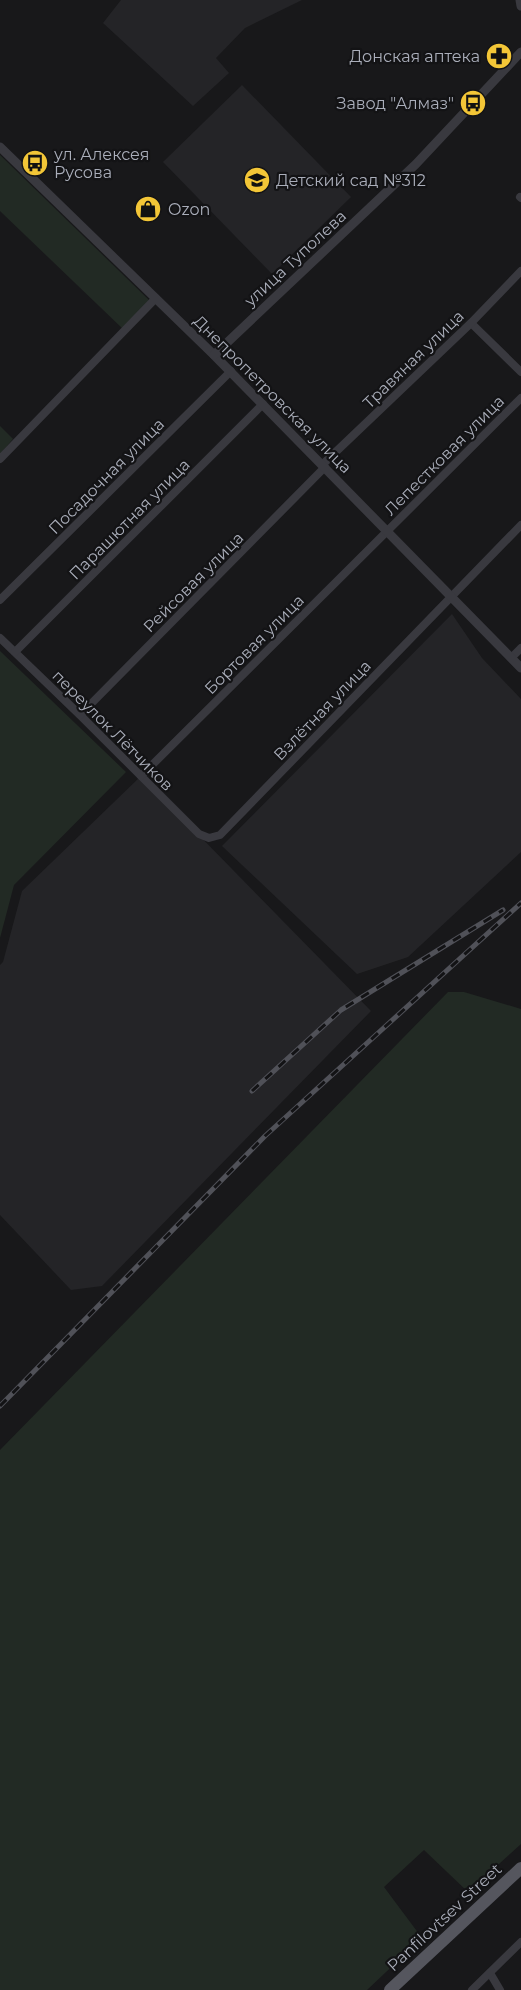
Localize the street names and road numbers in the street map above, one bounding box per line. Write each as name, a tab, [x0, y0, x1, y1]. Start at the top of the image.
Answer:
street label: улица Туполева	[240, 206, 350, 311]
street label: Травяная улица	[359, 306, 468, 412]
street label: Днепропетровская улица	[190, 311, 356, 477]
street label: Лепестковая улица	[380, 391, 508, 519]
street label: Посадочная улица	[45, 415, 168, 538]
street label: Парашютная улица	[65, 455, 194, 584]
street label: Рейсовая улица	[139, 528, 247, 636]
street label: Бортовая улица	[201, 591, 308, 698]
street label: Взлётная улица	[270, 656, 375, 764]
street label: переулок Лётчиков	[48, 666, 177, 795]
street label: Panfilovtsev Street	[383, 1859, 506, 1975]

